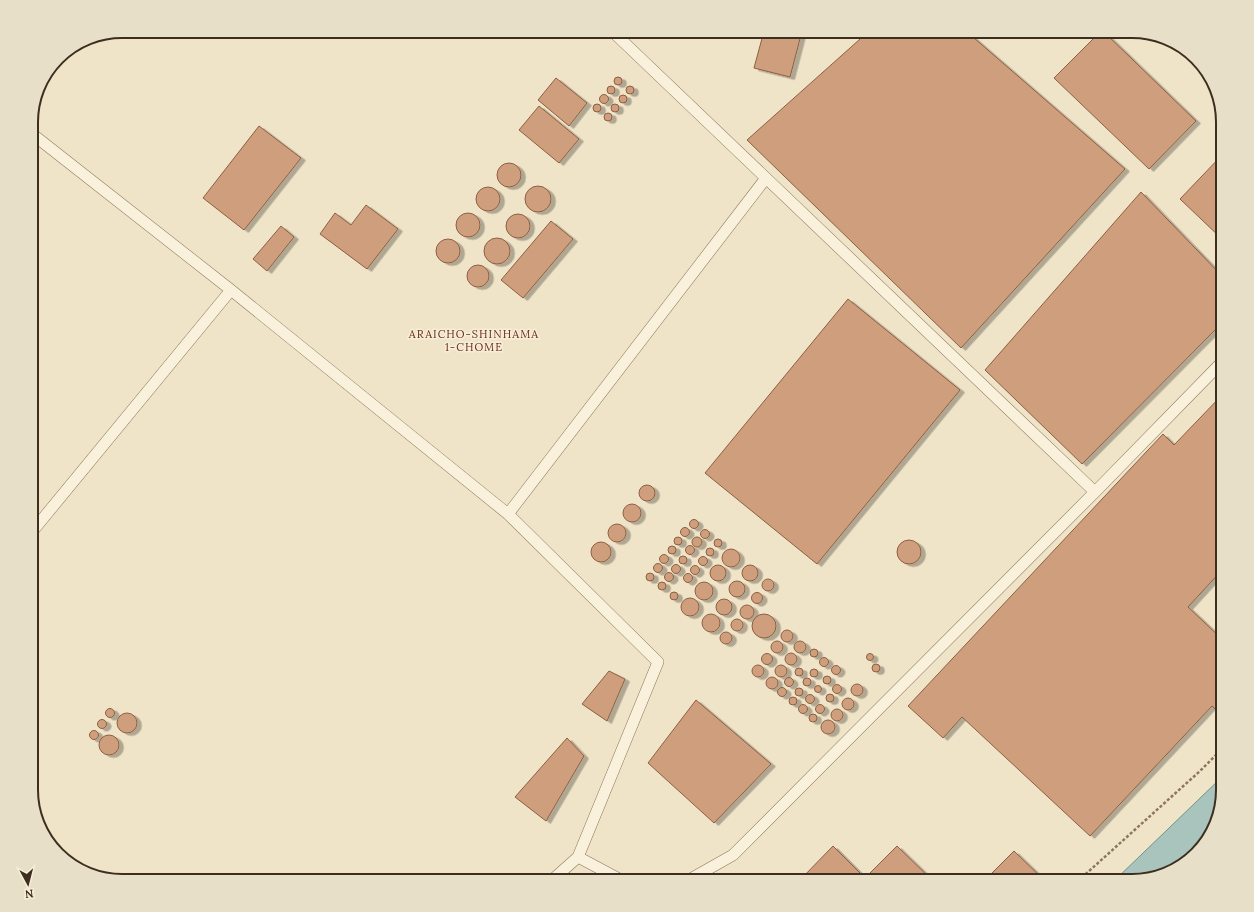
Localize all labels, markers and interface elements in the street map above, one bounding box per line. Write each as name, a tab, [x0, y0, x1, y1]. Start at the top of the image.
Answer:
district label: ARAICHO-SHINHAMA 1-CHOME	[408, 327, 539, 354]
north arrow	[8, 864, 48, 904]
text: N	[24, 886, 34, 901]

